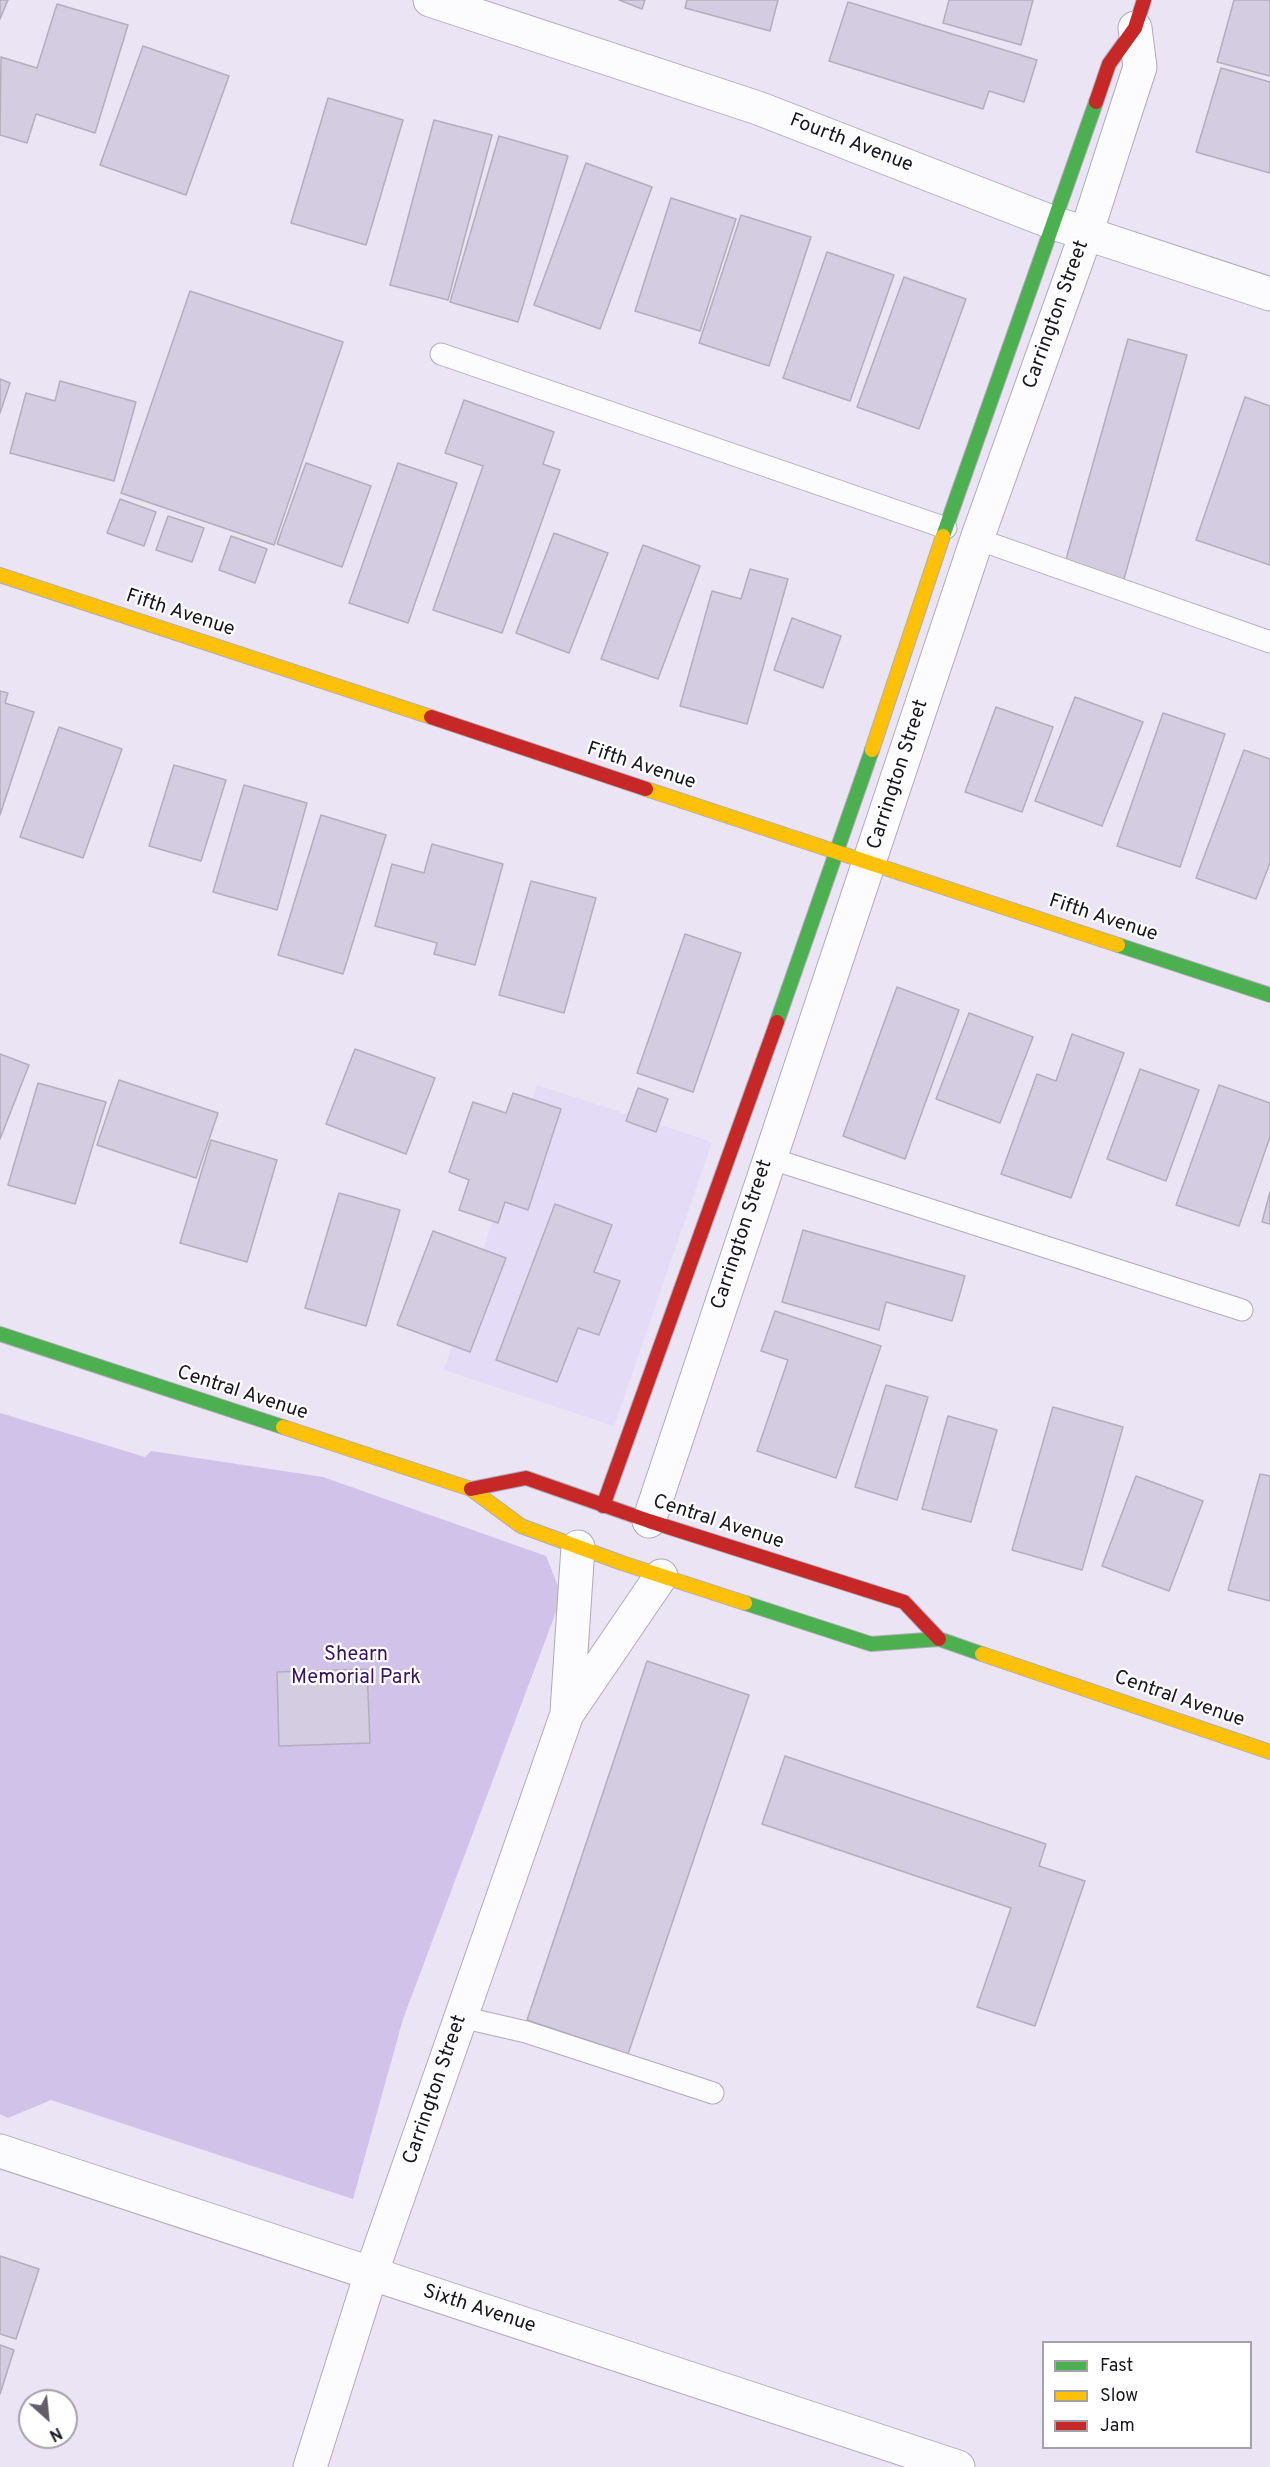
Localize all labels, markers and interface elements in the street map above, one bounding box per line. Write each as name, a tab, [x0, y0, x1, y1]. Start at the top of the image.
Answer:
street label: Fourth Avenue	[786, 109, 916, 179]
street label: Carrington Street	[1019, 237, 1095, 393]
street label: Fifth Avenue	[123, 585, 237, 643]
street label: Carrington Street	[863, 697, 935, 853]
street label: Fifth Avenue	[584, 738, 698, 796]
street label: Fifth Avenue	[1046, 890, 1160, 948]
street label: Carrington Street	[707, 1157, 779, 1313]
street label: Central Avenue	[173, 1362, 311, 1426]
street label: Central Avenue	[649, 1491, 787, 1555]
park label: Shearn Memorial Park	[291, 1644, 421, 1691]
street label: Central Avenue	[1111, 1666, 1247, 1734]
street label: Carrington Street	[399, 2012, 473, 2168]
street label: Sixth Avenue	[420, 2280, 538, 2340]
legend	[1042, 2341, 1252, 2449]
text: Fast	[1100, 2355, 1133, 2378]
text: Slow	[1100, 2385, 1138, 2408]
north arrow	[18, 2389, 78, 2449]
text: Jam	[1100, 2415, 1135, 2438]
text: N	[46, 2422, 65, 2445]

